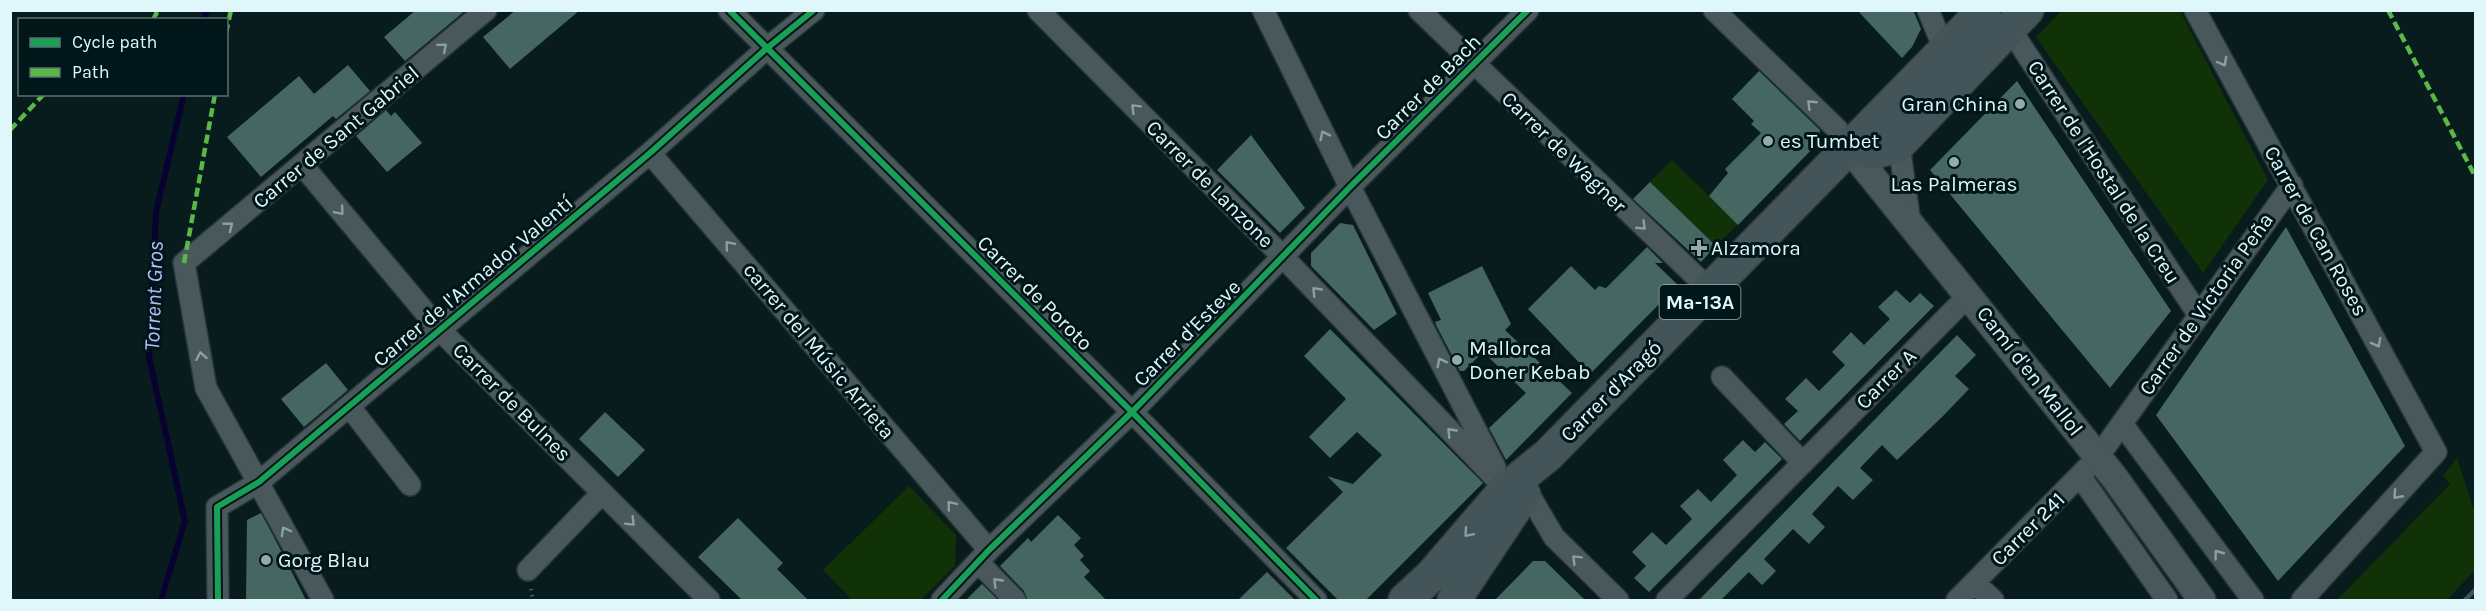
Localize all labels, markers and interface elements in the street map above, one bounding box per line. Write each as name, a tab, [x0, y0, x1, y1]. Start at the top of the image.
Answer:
legend	[18, 18, 228, 96]
street label: Carrer de Bach	[1370, 29, 1486, 145]
text: Cycle path	[72, 31, 157, 53]
one-way arrow	[436, 43, 447, 54]
one-way arrow	[2216, 55, 2227, 66]
street label: Carrer de l'Hostal de la Creu	[2023, 56, 2185, 288]
text: Path	[72, 61, 110, 83]
street label: Carrer de Sant Gabriel	[248, 61, 424, 213]
street label: Carrer de Wagner	[1497, 86, 1632, 218]
place label: Gran China	[1902, 92, 2008, 116]
marker: Gran China	[2013, 97, 2027, 111]
one-way arrow	[1807, 100, 1818, 111]
one-way arrow	[1131, 104, 1142, 115]
street label: Carrer de Lanzone	[1141, 115, 1279, 253]
place label: es Tumbet	[1780, 129, 1879, 153]
one-way arrow	[1320, 130, 1332, 141]
marker: es Tumbet	[1761, 134, 1775, 148]
street label: Carrer de Can Roses	[2259, 142, 2373, 320]
marker: Las Palmeras	[1947, 155, 1961, 169]
place label: Las Palmeras	[1890, 172, 2018, 196]
street label: Carrer de l'Armador Valentí	[368, 190, 578, 372]
one-way arrow	[333, 204, 344, 215]
street label: Carrer de Victoria Peña	[2134, 208, 2278, 400]
one-way arrow	[1636, 219, 1646, 230]
one-way arrow	[223, 222, 234, 233]
street label: Carrer de Poroto	[973, 231, 1097, 355]
place label: Alzamora	[1711, 236, 1801, 260]
water label: Torrent Gros	[139, 241, 169, 351]
one-way arrow	[725, 241, 736, 252]
marker: Alzamora	[1692, 241, 1706, 255]
street label: carrer del Músic Arrieta	[738, 258, 900, 444]
street label: Carrer d'Esteve	[1129, 275, 1245, 391]
road number: Ma-13A	[1660, 285, 1740, 319]
one-way arrow	[1312, 288, 1323, 299]
street label: Camí d'en Mallol	[1972, 302, 2088, 440]
place label: Mallorca Doner Kebab	[1469, 336, 1590, 384]
street label: Carrer d'Aragó	[1556, 336, 1666, 446]
one-way arrow	[2370, 337, 2381, 348]
street label: Carrer de Bulnes	[448, 338, 576, 466]
street label: Carrer A	[1851, 344, 1921, 414]
one-way arrow	[195, 352, 208, 362]
marker: Mallorca Doner Kebab	[1450, 353, 1464, 367]
one-way arrow	[1437, 358, 1448, 369]
one-way arrow	[1447, 428, 1458, 438]
street label: Carrer 241	[1986, 487, 2070, 571]
one-way arrow	[2393, 489, 2404, 499]
one-way arrow	[947, 501, 958, 512]
one-way arrow	[623, 515, 634, 526]
one-way arrow	[281, 526, 292, 537]
one-way arrow	[1464, 526, 1475, 537]
place label: Gorg Blau	[278, 548, 370, 572]
one-way arrow	[2214, 549, 2225, 560]
marker: Gorg Blau	[259, 553, 273, 567]
one-way arrow	[1573, 556, 1584, 567]
one-way arrow	[993, 578, 1004, 588]

